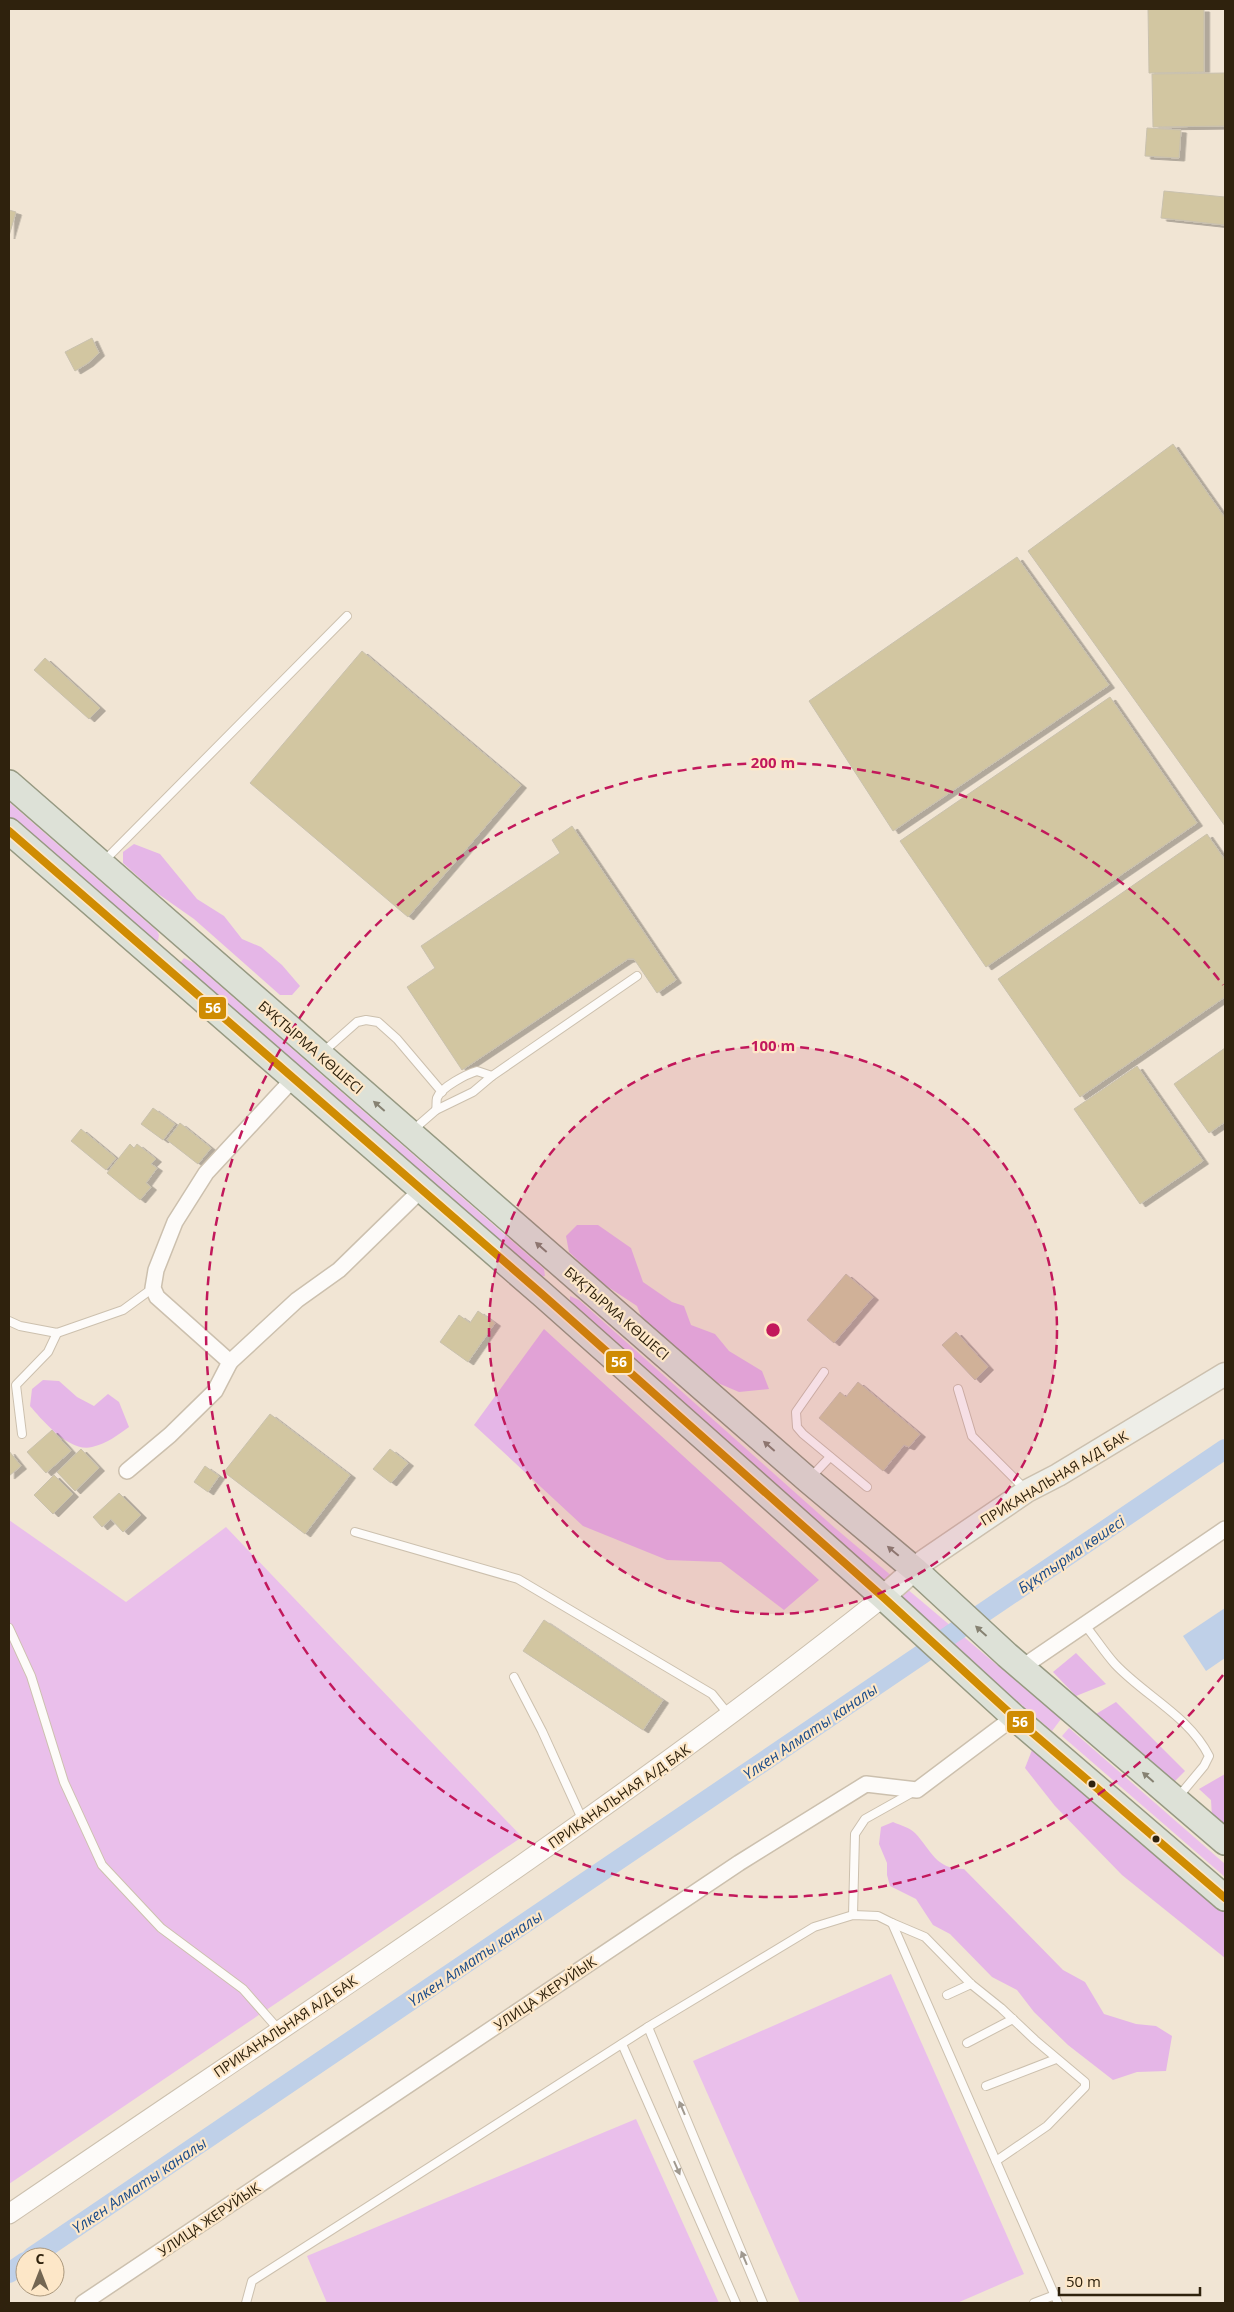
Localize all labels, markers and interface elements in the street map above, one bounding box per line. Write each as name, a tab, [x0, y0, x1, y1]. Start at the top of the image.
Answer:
text: 200 m	[751, 752, 795, 772]
line badge: 56	[198, 996, 227, 1020]
street label: БҰҚТЫРМА КӨШЕСІ	[255, 996, 367, 1098]
text: 56	[205, 998, 221, 1017]
text: 100 m	[751, 1035, 795, 1055]
one-way arrow	[373, 1100, 385, 1112]
one-way arrow	[535, 1241, 547, 1253]
street label: БҰҚТЫРМА КӨШЕСІ	[561, 1262, 673, 1364]
centre of rings	[764, 1321, 782, 1339]
line badge: 56	[605, 1350, 633, 1374]
text: 56	[611, 1352, 627, 1371]
street label: ПРИКАНАЛЬНАЯ А/Д БАК	[977, 1426, 1132, 1530]
one-way arrow	[763, 1440, 775, 1452]
water label: Бұқтырма көшесі	[1014, 1511, 1129, 1597]
one-way arrow	[887, 1545, 899, 1557]
one-way arrow	[974, 1626, 987, 1637]
water label: Үлкен Алматы каналы	[739, 1678, 881, 1784]
line badge: 56	[1006, 1710, 1035, 1734]
text: 56	[1012, 1712, 1028, 1731]
street label: ПРИКАНАЛЬНАЯ А/Д БАК	[544, 1739, 694, 1852]
one-way arrow	[1142, 1771, 1154, 1783]
unlabelled marker	[1087, 1779, 1097, 1789]
unlabelled marker	[1151, 1834, 1161, 1844]
water label: Үлкен Алматы каналы	[404, 1905, 546, 2011]
street label: УЛИЦА ЖЕРУЙЫК	[490, 1951, 600, 2034]
street label: ПРИКАНАЛЬНАЯ А/Д БАК	[209, 1971, 361, 2081]
one-way arrow	[677, 2101, 685, 2115]
water label: Үлкен Алматы каналы	[68, 2132, 210, 2238]
one-way arrow	[674, 2161, 682, 2175]
street label: УЛИЦА ЖЕРУЙЫК	[154, 2177, 264, 2260]
north arrow	[15, 2247, 65, 2297]
text: С	[36, 2249, 45, 2268]
one-way arrow	[740, 2251, 748, 2265]
scale bar	[1059, 2264, 1200, 2296]
text: 50 m	[1066, 2271, 1101, 2291]

